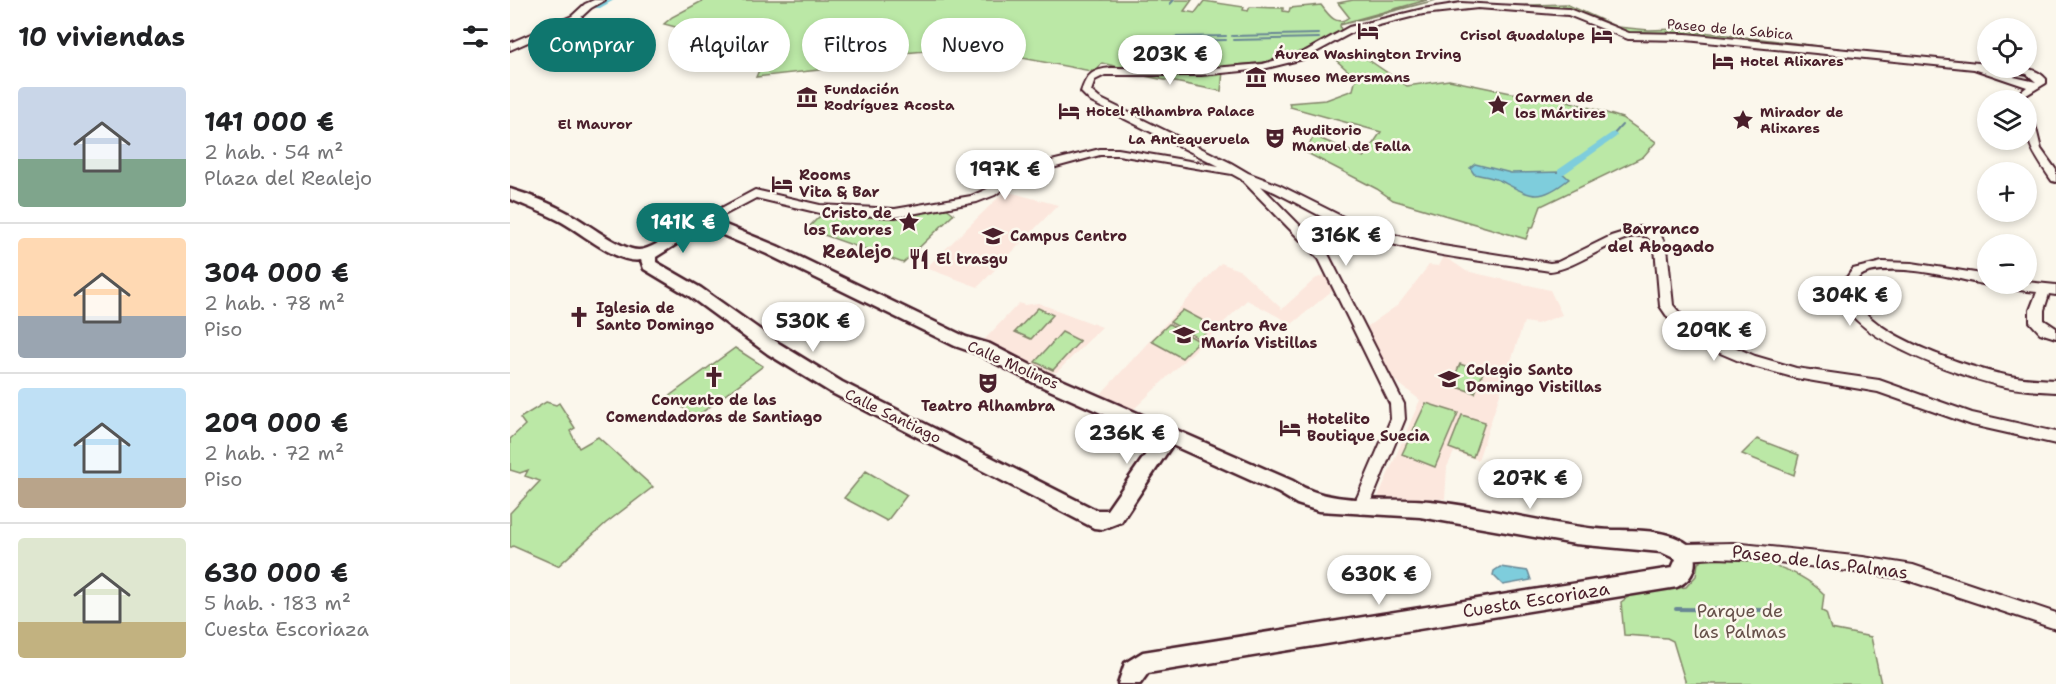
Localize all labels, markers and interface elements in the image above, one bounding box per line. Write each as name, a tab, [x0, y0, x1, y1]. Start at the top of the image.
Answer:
street label: Paseo de la Sabica	[1666, 15, 1794, 44]
chip: Comprar	[528, 18, 656, 72]
chip: Alquilar	[668, 18, 790, 72]
chip: Filtros	[802, 18, 909, 72]
chip: Nuevo	[921, 18, 1026, 72]
map controls	[1977, 18, 2037, 294]
button: locate	[1977, 18, 2037, 78]
text: 10 viviendas	[18, 19, 185, 54]
hotel icon: Áurea Washington Irving	[1356, 19, 1380, 43]
icon: filters	[459, 20, 492, 53]
hotel icon: Crisol Guadalupe	[1590, 23, 1614, 47]
place label: Crisol Guadalupe	[1460, 26, 1585, 44]
pin: 203K €	[1121, 35, 1219, 86]
text: 203K €	[1132, 41, 1208, 67]
place label: Áurea Washington Irving	[1275, 45, 1461, 63]
hotel icon: Hotel Alixares	[1711, 49, 1735, 73]
place label: Hotel Alixares	[1740, 52, 1844, 70]
museum icon: Museo Meersmans	[1244, 65, 1268, 89]
place label: Museo Meersmans	[1273, 68, 1410, 86]
place label: Fundación Rodríguez Acosta	[824, 80, 955, 114]
museum icon: Fundación Rodríguez Acosta	[795, 85, 819, 109]
place label: Carmen de los Mártires	[1515, 88, 1606, 122]
button: layers	[1977, 90, 2037, 150]
place icon: Carmen de los Mártires	[1486, 93, 1510, 117]
hotel icon: Hotel Alhambra Palace	[1057, 99, 1081, 123]
place label: Hotel Alhambra Palace	[1086, 102, 1255, 120]
place label: Mirador de Alixares	[1760, 103, 1844, 137]
text: 141 000 €	[204, 104, 334, 139]
place icon: Mirador de Alixares	[1731, 108, 1755, 132]
icon: home	[66, 111, 138, 183]
district label: El Mauror	[557, 115, 633, 133]
place label: Auditorio Manuel de Falla	[1292, 121, 1411, 155]
theatre icon: Auditorio Manuel de Falla	[1263, 126, 1287, 150]
district label: La Antequeruela	[1128, 130, 1250, 148]
text: 2 hab. · 54 m²	[204, 139, 344, 165]
pin: 197K €	[956, 150, 1054, 201]
text: 197K €	[970, 156, 1040, 182]
button: +	[1977, 162, 2037, 222]
text: Plaza del Realejo	[204, 165, 372, 191]
place label: Rooms Vita & Bar	[799, 165, 880, 202]
hotel icon: Rooms Vita & Bar	[770, 172, 794, 196]
pin: 141K €	[634, 203, 732, 254]
place label: Cristo de los Favores	[803, 203, 892, 240]
text: 141K €	[650, 209, 716, 235]
place icon: Cristo de los Favores	[897, 210, 921, 234]
pin: 316K €	[1297, 216, 1395, 267]
district label: Barranco del Abogado	[1608, 218, 1714, 257]
text: 316K €	[1311, 222, 1381, 248]
school or university icon: Campus Centro	[981, 224, 1005, 248]
place label: Campus Centro	[1010, 226, 1127, 246]
button: −	[1977, 234, 2037, 294]
district label: Realejo	[822, 240, 892, 264]
restaurant icon: El trasgu	[907, 247, 931, 271]
place label: El trasgu	[936, 249, 1008, 269]
text: 304 000 €	[204, 255, 349, 290]
icon: home	[66, 262, 138, 334]
pin: 304K €	[1801, 276, 1899, 327]
text: 304K €	[1812, 282, 1888, 308]
text: 2 hab. · 78 m²	[204, 290, 345, 316]
place label: Iglesia de Santo Domingo	[596, 298, 714, 335]
pin: 530K €	[764, 302, 862, 353]
church icon: Iglesia de Santo Domingo	[567, 305, 591, 329]
text: 530K €	[776, 308, 850, 334]
pin: 209K €	[1665, 311, 1763, 362]
text: Piso	[204, 316, 242, 342]
place label: Centro Ave María Vistillas	[1201, 316, 1318, 353]
text: 209K €	[1676, 317, 1752, 343]
school or university icon: Centro Ave María Vistillas	[1172, 323, 1196, 347]
street label: Calle Molinos	[964, 336, 1062, 394]
place label: Colegio Santo Domingo Vistillas	[1466, 360, 1602, 397]
church icon: Convento de las Comendadoras de Santiago	[702, 365, 726, 389]
school or university icon: Colegio Santo Domingo Vistillas	[1437, 367, 1461, 391]
theatre icon: Teatro Alhambra	[976, 371, 1000, 395]
street label: Calle Santiago	[842, 384, 944, 448]
place label: Convento de las Comendadoras de Santiago	[606, 390, 822, 427]
place label: Teatro Alhambra	[921, 396, 1056, 416]
text: 209 000 €	[204, 405, 349, 440]
place label: Hotelito Boutique Suecia	[1307, 409, 1430, 446]
icon: home	[66, 412, 138, 484]
pin: 236K €	[1078, 414, 1176, 465]
hotel icon: Hotelito Boutique Suecia	[1278, 416, 1302, 440]
text: 236K €	[1089, 420, 1165, 446]
text: 2 hab. · 72 m²	[204, 440, 344, 466]
pin: 207K €	[1481, 459, 1579, 510]
text: 207K €	[1492, 465, 1568, 491]
text: Piso	[204, 466, 242, 492]
street label: Paseo de las Palmas	[1731, 539, 1909, 585]
text: 630 000 €	[204, 555, 348, 590]
pin: 630K €	[1330, 555, 1428, 606]
text: 630K €	[1341, 561, 1417, 587]
icon: home	[66, 562, 138, 634]
street label: Cuesta Escoriaza	[1461, 577, 1611, 623]
text: 5 hab. · 183 m²	[204, 590, 351, 616]
park label: Parque de las Palmas	[1693, 599, 1787, 644]
text: Cuesta Escoriaza	[204, 616, 369, 642]

